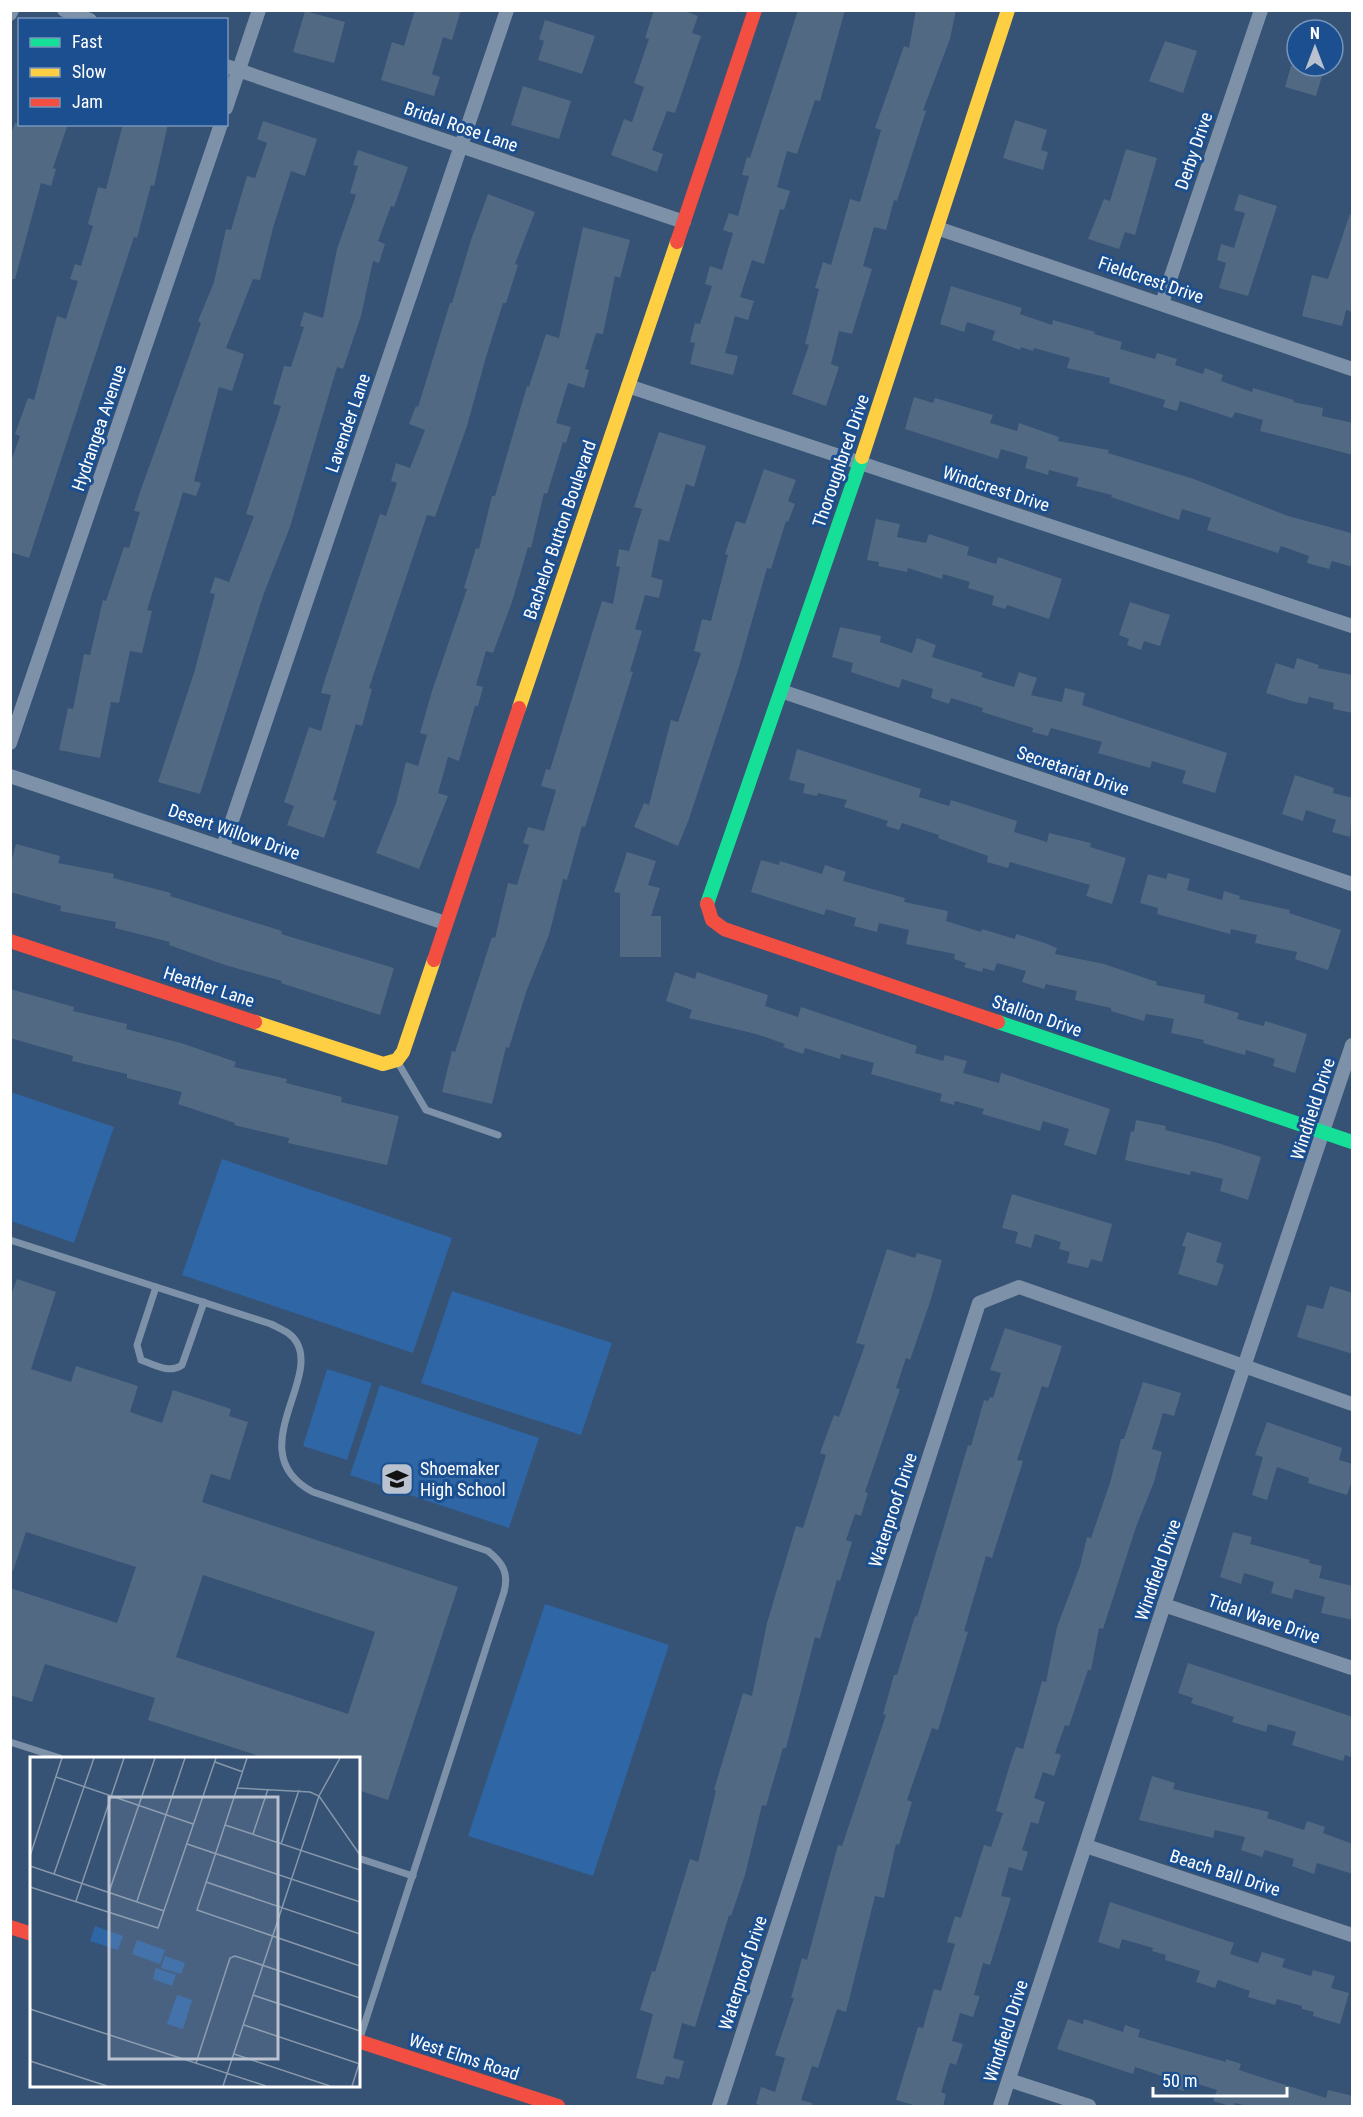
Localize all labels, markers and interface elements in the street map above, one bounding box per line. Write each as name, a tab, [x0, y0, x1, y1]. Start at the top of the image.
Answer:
legend	[18, 18, 228, 126]
north arrow	[1285, 18, 1345, 78]
text: N	[1310, 24, 1320, 43]
text: Fast	[72, 31, 103, 52]
text: Slow	[72, 61, 107, 82]
text: Jam	[72, 91, 103, 112]
street label: Bridal Rose Lane	[402, 97, 521, 156]
street label: Derby Drive	[1170, 109, 1217, 192]
street label: Fieldcrest Drive	[1096, 252, 1207, 307]
street label: Hydrangea Avenue	[67, 362, 130, 494]
street label: Lavender Lane	[321, 371, 374, 475]
street label: Thoroughbred Drive	[808, 392, 873, 530]
street label: Bachelor Button Boulevard	[519, 438, 600, 622]
street label: Windcrest Drive	[940, 461, 1052, 516]
street label: Secretariat Drive	[1014, 741, 1132, 800]
street label: Desert Willow Drive	[166, 799, 303, 864]
street label: Heather Lane	[161, 962, 257, 1011]
street label: Stallion Drive	[990, 990, 1085, 1041]
street label: Windfield Drive	[1286, 1055, 1339, 1162]
street label: Waterproof Drive	[864, 1450, 921, 1570]
place label: Shoemaker High School	[420, 1458, 506, 1500]
school or university icon: Shoemaker High School	[379, 1461, 415, 1497]
street label: Windfield Drive	[1130, 1516, 1185, 1623]
street label: Tidal Wave Drive	[1205, 1590, 1323, 1648]
inset map	[30, 1757, 360, 2087]
street label: Beach Ball Drive	[1167, 1845, 1283, 1900]
street label: Waterproof Drive	[714, 1913, 771, 2033]
street label: Windfield Drive	[979, 1977, 1032, 2084]
street label: West Elms Road	[406, 2029, 522, 2084]
scale bar	[1153, 2060, 1286, 2098]
text: 50 m	[1162, 2070, 1197, 2091]

